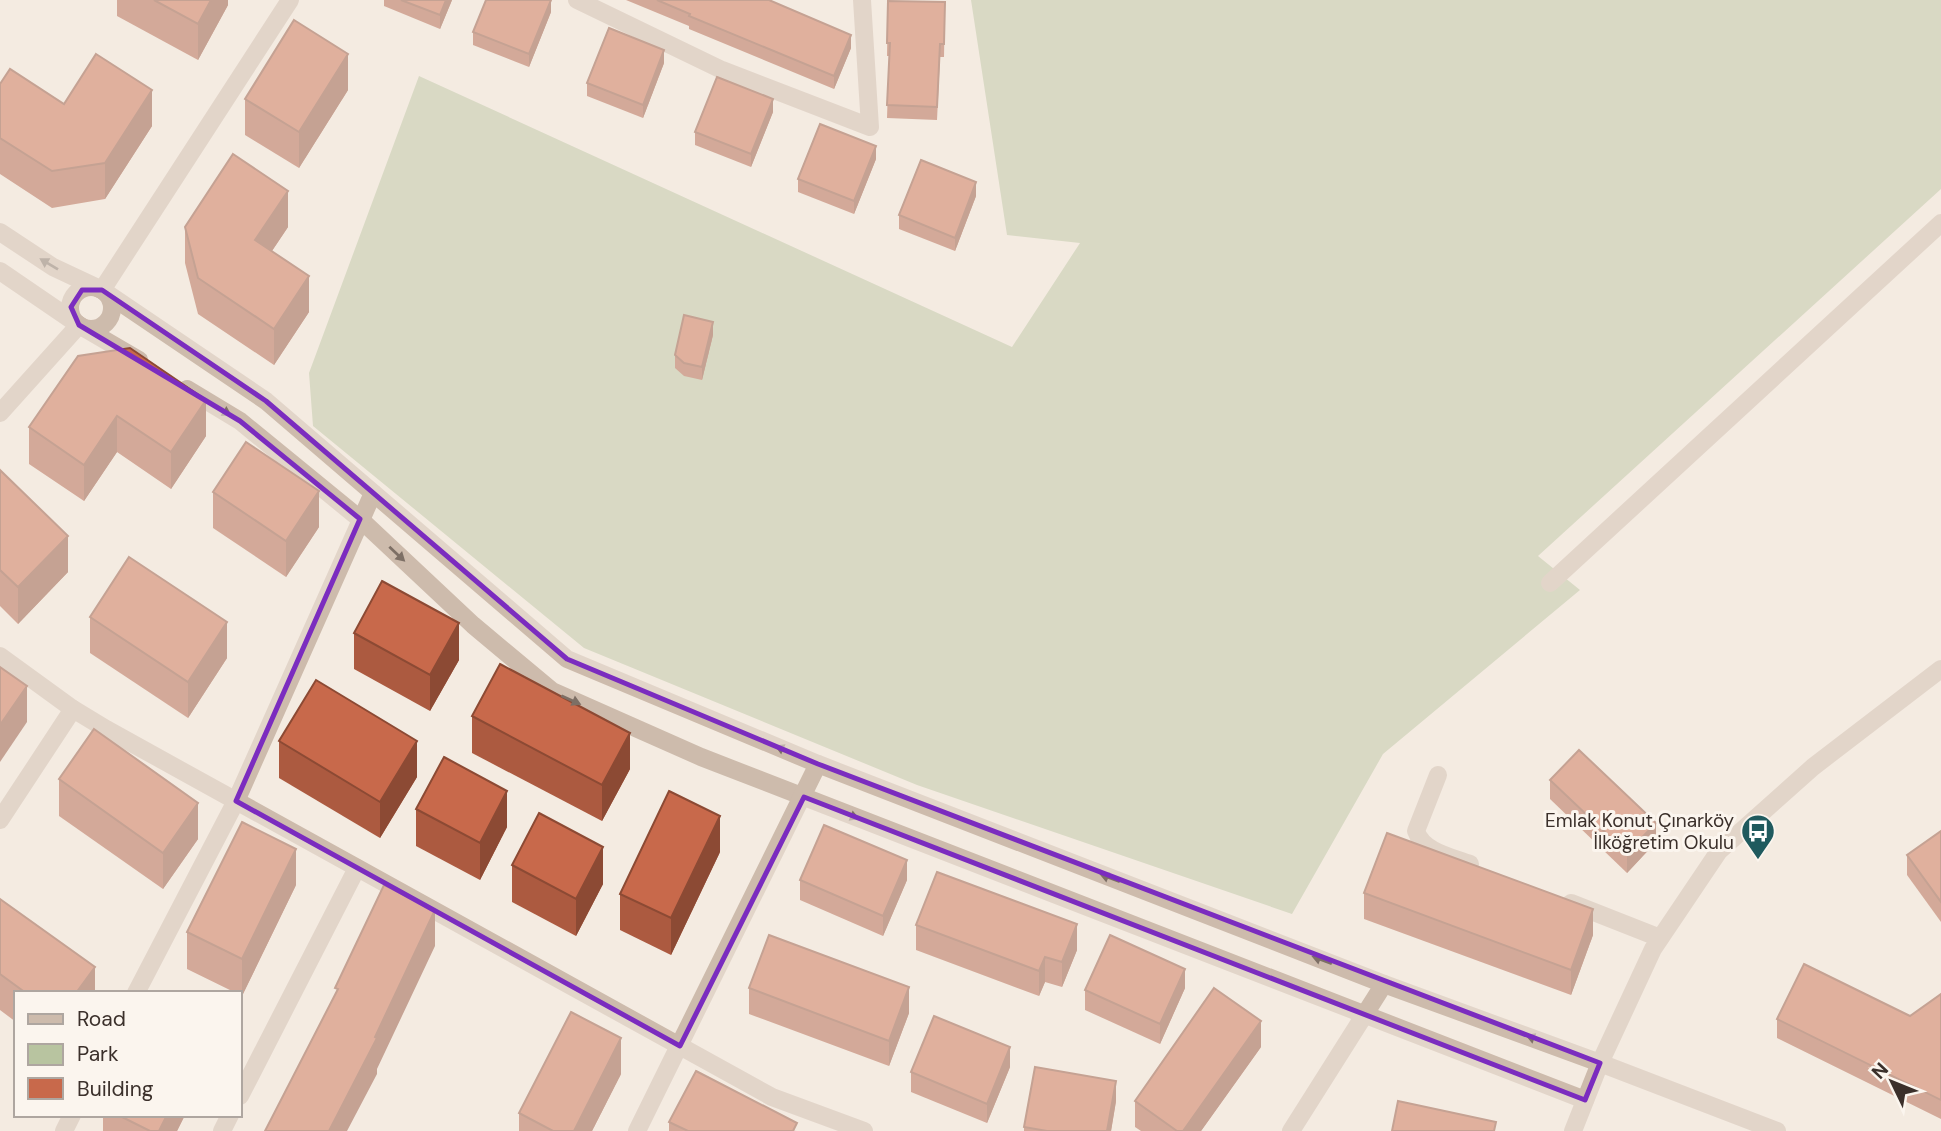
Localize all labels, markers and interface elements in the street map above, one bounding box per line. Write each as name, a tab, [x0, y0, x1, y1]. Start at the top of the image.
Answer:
one-way arrow	[40, 258, 59, 270]
one-way arrow	[212, 404, 231, 416]
one-way arrow	[389, 546, 406, 563]
one-way arrow	[561, 694, 581, 706]
one-way arrow	[774, 744, 795, 755]
place label: Emlak Konut Çınarköy İlköğretim Okulu	[1545, 808, 1734, 855]
one-way arrow	[839, 810, 860, 821]
bus stop icon: Emlak Konut Çınarköy İlköğretim Okulu	[1739, 812, 1777, 861]
one-way arrow	[1100, 872, 1121, 883]
one-way arrow	[1312, 955, 1333, 966]
legend	[14, 991, 242, 1117]
text: Road	[77, 1005, 126, 1033]
one-way arrow	[1525, 1034, 1546, 1045]
text: Park	[77, 1040, 119, 1068]
north arrow	[1857, 1047, 1927, 1117]
text: N	[1866, 1057, 1894, 1084]
text: Building	[77, 1075, 154, 1103]

